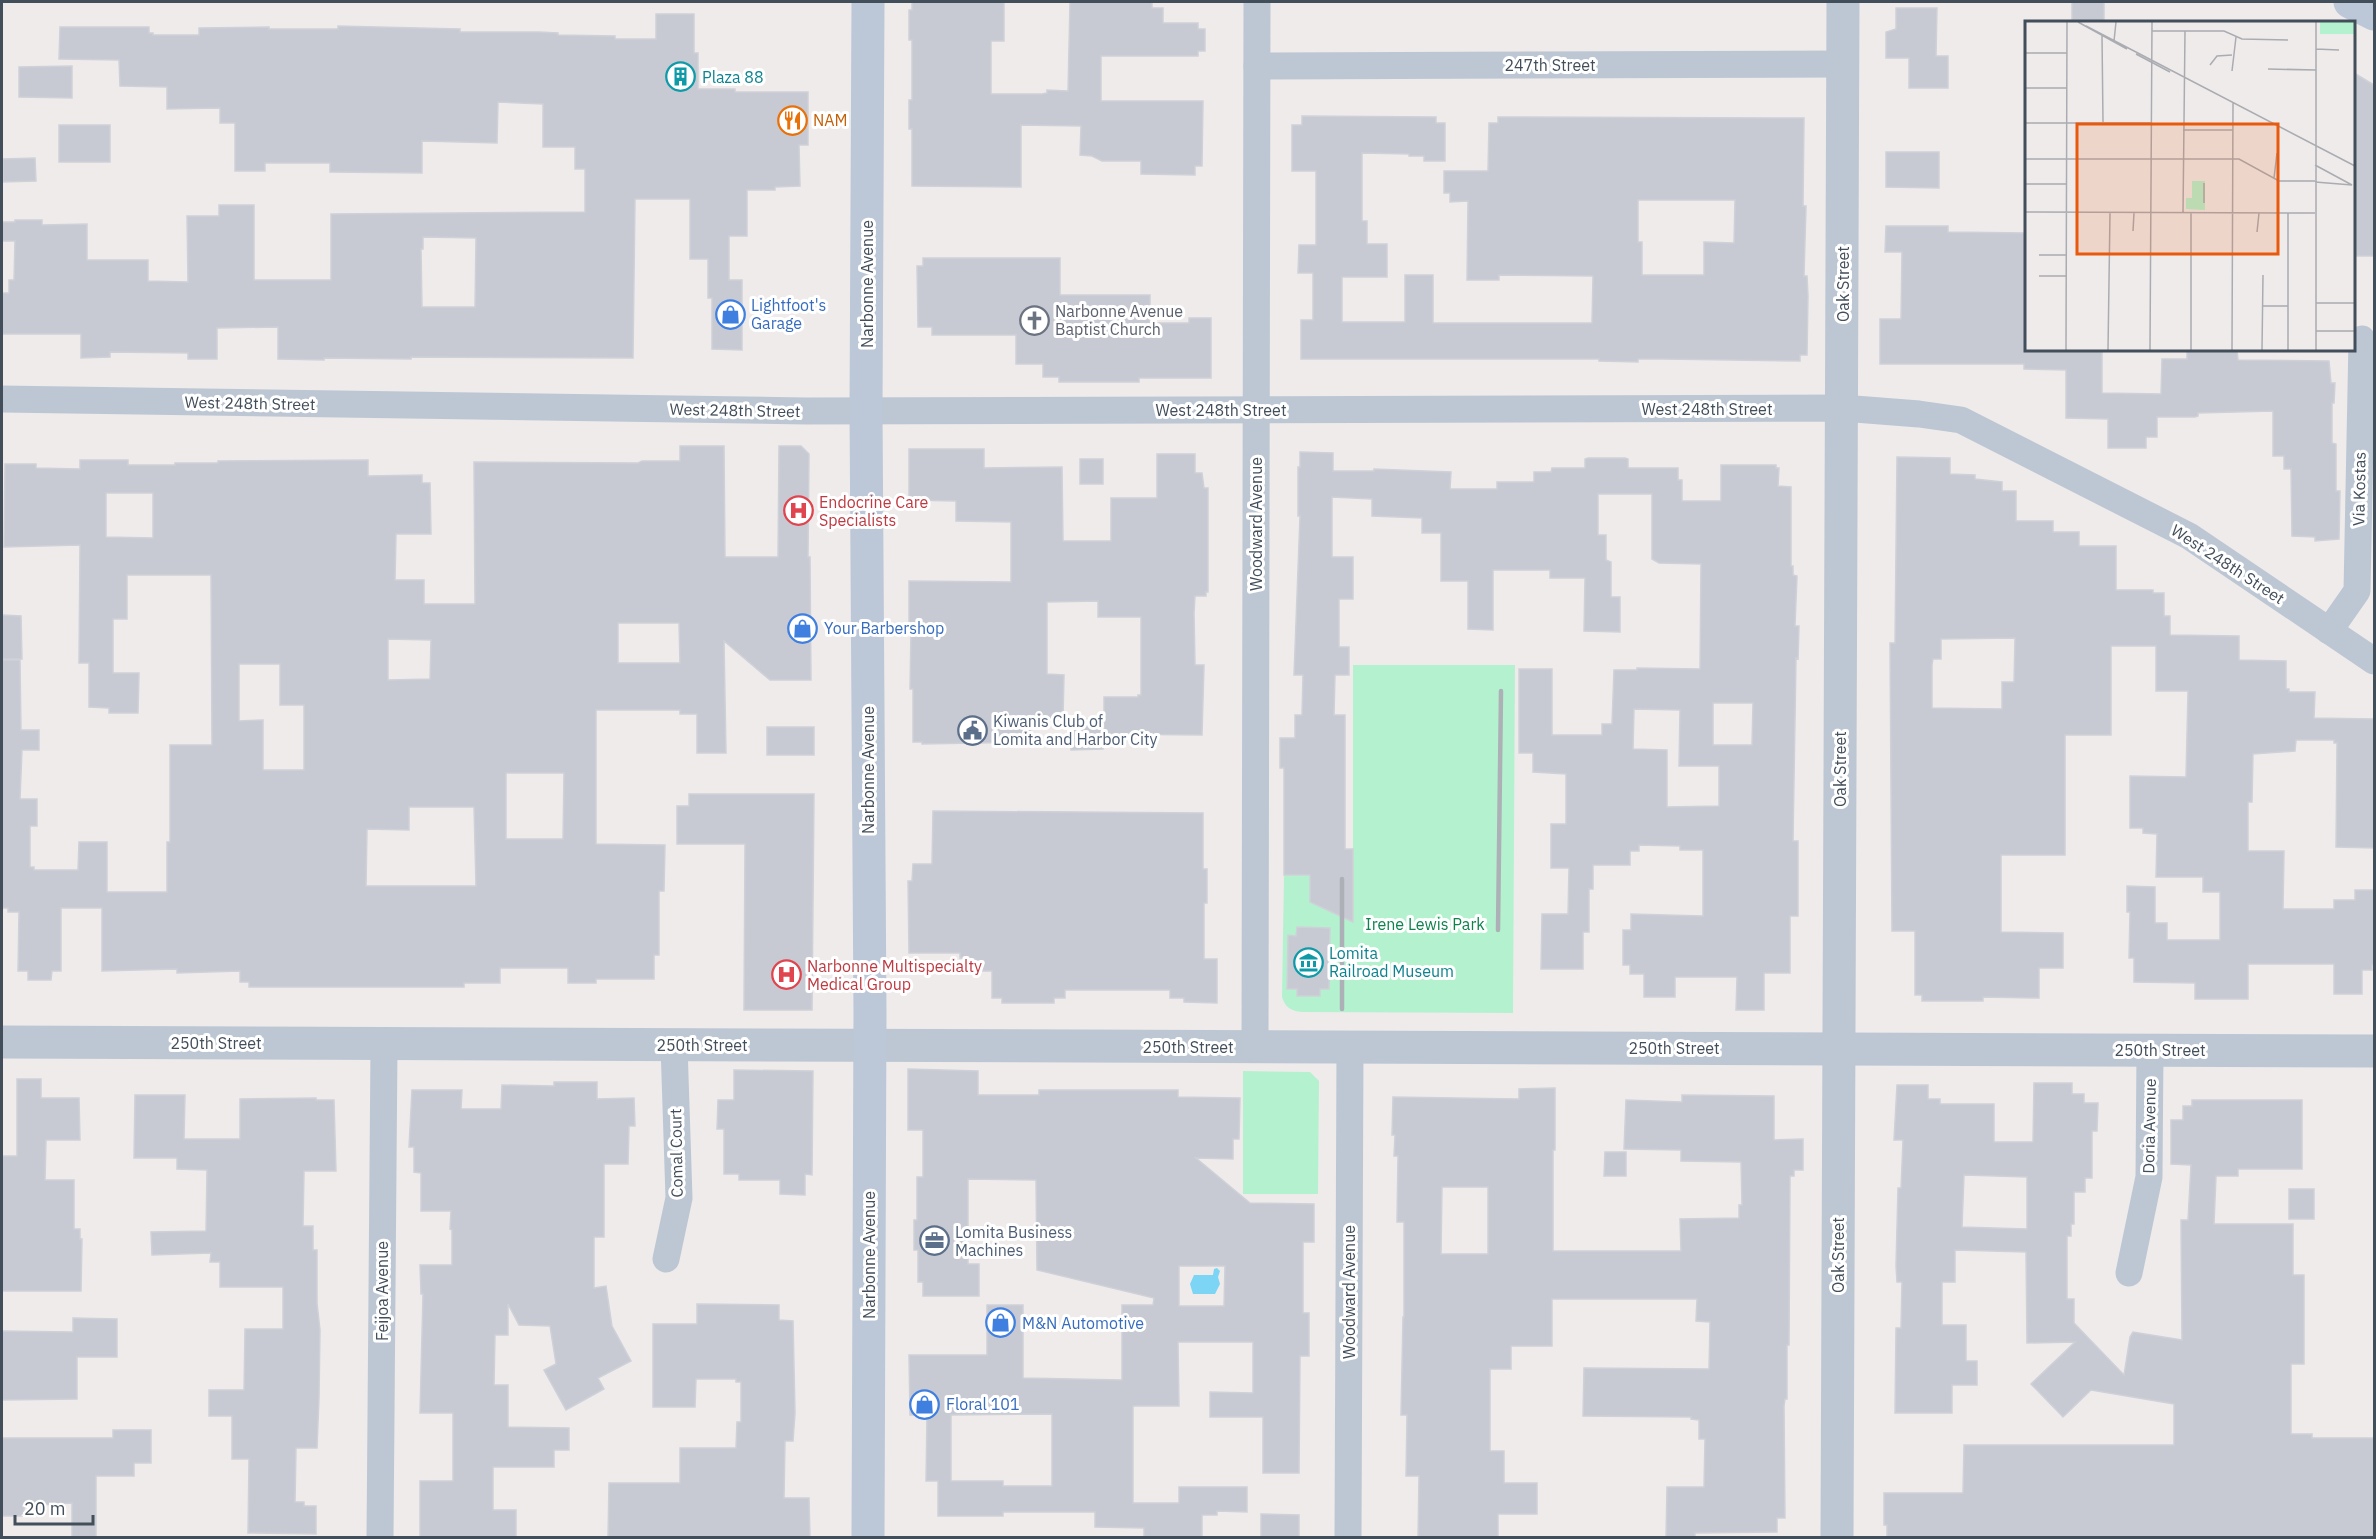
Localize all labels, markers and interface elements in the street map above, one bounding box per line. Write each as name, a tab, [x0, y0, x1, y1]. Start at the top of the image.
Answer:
inset map	[2025, 21, 2355, 351]
street label: 247th Street	[1504, 55, 1596, 75]
building icon: Plaza 88	[665, 61, 697, 93]
place label: Plaza 88	[702, 67, 764, 87]
restaurant icon: NAM	[776, 104, 808, 136]
place label: NAM	[813, 110, 848, 130]
street label: Narbonne Avenue	[857, 220, 877, 348]
street label: Oak Street	[1833, 246, 1853, 322]
place label: Lightfoot's Garage	[751, 295, 826, 333]
shop icon: Lightfoot's Garage	[714, 298, 746, 330]
place label: Narbonne Avenue Baptist Church	[1055, 301, 1183, 339]
church icon: Narbonne Avenue Baptist Church	[1018, 304, 1050, 336]
street label: West 248th Street	[184, 392, 316, 414]
street label: West 248th Street	[669, 399, 801, 421]
street label: West 248th Street	[1641, 399, 1773, 419]
street label: West 248th Street	[1155, 400, 1287, 420]
street label: Via Kostas	[2348, 452, 2370, 526]
street label: Woodward Avenue	[1246, 457, 1266, 591]
place label: Endocrine Care Specialists	[819, 492, 928, 530]
hospital icon: Endocrine Care Specialists	[782, 495, 814, 527]
street label: West 248th Street	[2168, 520, 2288, 608]
shop icon: Your Barbershop	[787, 612, 819, 644]
place label: Your Barbershop	[824, 618, 944, 638]
street label: Narbonne Avenue	[858, 706, 878, 834]
place label: Kiwanis Club of Lomita and Harbor City	[993, 711, 1158, 749]
public building icon: Kiwanis Club of Lomita and Harbor City	[956, 714, 988, 746]
street label: Oak Street	[1830, 731, 1850, 807]
park label: Irene Lewis Park	[1365, 914, 1485, 934]
place label: Lomita Railroad Museum	[1329, 943, 1454, 981]
museum icon: Lomita Railroad Museum	[1292, 946, 1324, 978]
place label: Narbonne Multispecialty Medical Group	[807, 956, 982, 994]
hospital icon: Narbonne Multispecialty Medical Group	[770, 959, 802, 991]
street label: 250th Street	[170, 1033, 262, 1053]
street label: 250th Street	[656, 1035, 748, 1055]
street label: 250th Street	[1142, 1037, 1234, 1057]
street label: 250th Street	[1628, 1038, 1720, 1058]
street label: 250th Street	[2114, 1040, 2206, 1060]
street label: Doria Avenue	[2138, 1078, 2160, 1174]
street label: Comal Court	[665, 1108, 687, 1198]
street label: Narbonne Avenue	[859, 1191, 879, 1319]
street label: Oak Street	[1828, 1217, 1848, 1293]
place label: Lomita Business Machines	[955, 1222, 1072, 1260]
office icon: Lomita Business Machines	[918, 1225, 950, 1257]
street label: Woodward Avenue	[1339, 1225, 1359, 1359]
street label: Feijoa Avenue	[372, 1241, 392, 1341]
shop icon: M&N Automotive	[985, 1307, 1017, 1339]
place label: M&N Automotive	[1022, 1313, 1144, 1333]
shop icon: Floral 101	[909, 1388, 941, 1420]
place label: Floral 101	[946, 1394, 1020, 1414]
scale bar	[15, 1488, 93, 1526]
text: 20 m	[24, 1497, 66, 1520]

